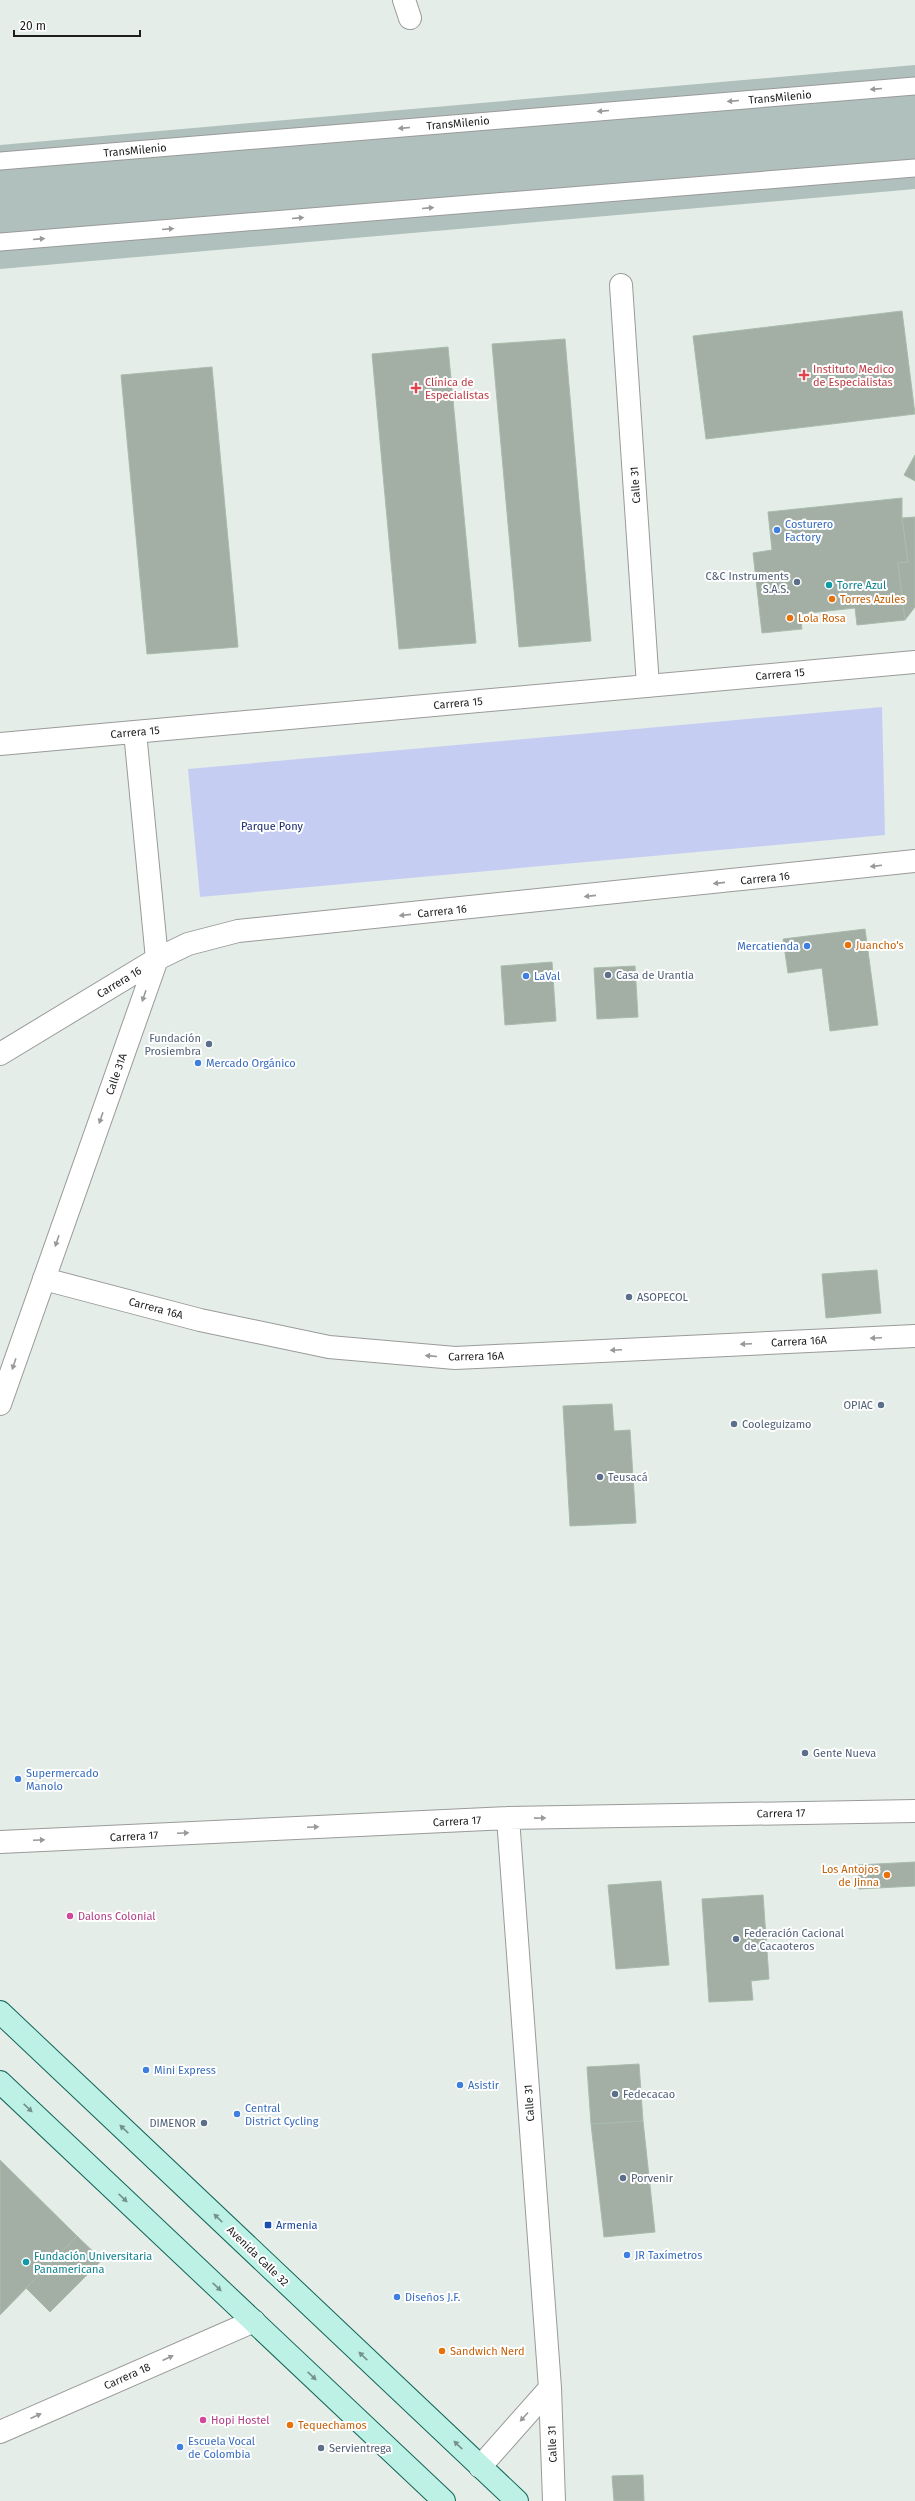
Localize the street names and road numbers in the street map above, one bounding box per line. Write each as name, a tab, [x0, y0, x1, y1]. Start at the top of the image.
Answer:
street label: TransMilenio	[748, 88, 812, 107]
street label: TransMilenio	[426, 114, 490, 133]
street label: TransMilenio	[103, 141, 167, 160]
street label: Calle 31	[628, 466, 643, 504]
street label: Carrera 15	[755, 666, 806, 683]
street label: Carrera 15	[433, 695, 484, 712]
street label: Carrera 15	[110, 724, 161, 741]
street label: Carrera 16	[740, 869, 791, 888]
street label: Carrera 16	[417, 902, 468, 921]
street label: Carrera 16	[95, 964, 144, 1001]
street label: Calle 31A	[103, 1051, 130, 1097]
street label: Carrera 16A	[127, 1295, 185, 1322]
street label: Carrera 16A	[771, 1334, 828, 1349]
street label: Carrera 16A	[448, 1350, 505, 1363]
street label: Carrera 17	[757, 1807, 806, 1820]
street label: Carrera 17	[432, 1814, 482, 1829]
street label: Carrera 17	[109, 1829, 159, 1844]
street label: Calle 31	[522, 2084, 537, 2122]
street label: Avenida Calle 32	[224, 2224, 291, 2289]
street label: Carrera 18	[102, 2360, 153, 2393]
street label: Calle 31	[545, 2425, 560, 2463]

